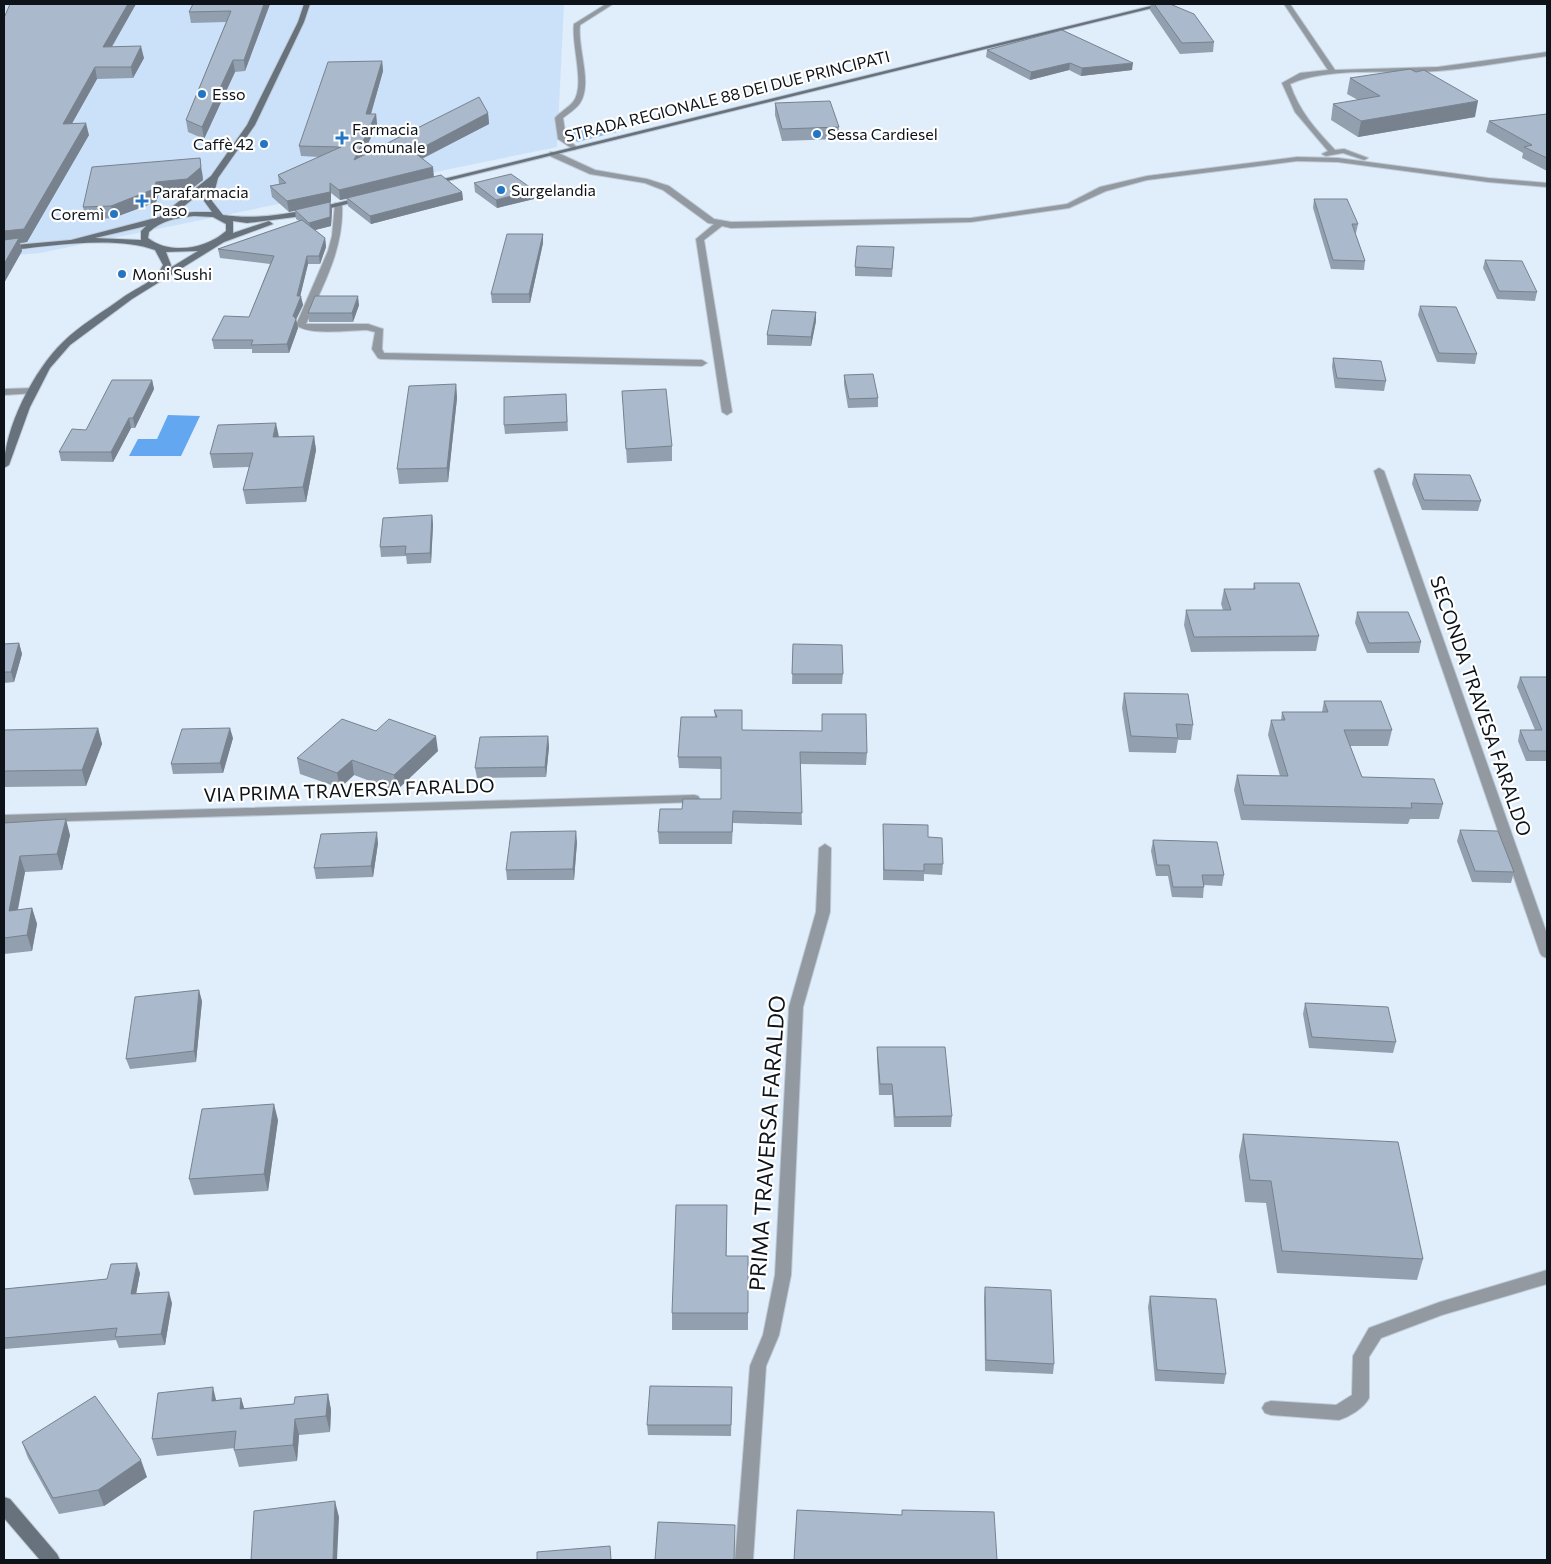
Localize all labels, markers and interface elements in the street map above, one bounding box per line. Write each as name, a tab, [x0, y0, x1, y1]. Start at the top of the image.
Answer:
street label: STRADA REGIONALE 88 DEI DUE PRINCIPATI	[562, 46, 891, 145]
place label: Esso	[212, 84, 246, 103]
marker: Esso	[196, 88, 208, 100]
place label: Farmacia Comunale	[352, 119, 425, 156]
place label: Sessa Cardiesel	[827, 124, 938, 143]
marker: Sessa Cardiesel	[811, 128, 823, 140]
marker: Farmacia Comunale	[336, 132, 348, 144]
place label: Caffè 42	[193, 134, 254, 153]
marker: Caffè 42	[258, 138, 270, 150]
place label: Surgelandia	[511, 180, 596, 199]
place label: Parafarmacia Paso	[152, 182, 249, 219]
marker: Surgelandia	[495, 184, 507, 196]
marker: Parafarmacia Paso	[136, 195, 148, 207]
place label: Coremì	[51, 204, 104, 223]
marker: Coremì	[108, 208, 120, 220]
place label: Moni Sushi	[132, 264, 212, 283]
marker: Moni Sushi	[116, 268, 128, 280]
street label: SECONDA TRAVESA FARALDO	[1426, 573, 1537, 839]
street label: VIA PRIMA TRAVERSA FARALDO	[203, 773, 495, 806]
street label: PRIMA TRAVERSA FARALDO	[743, 994, 790, 1292]

